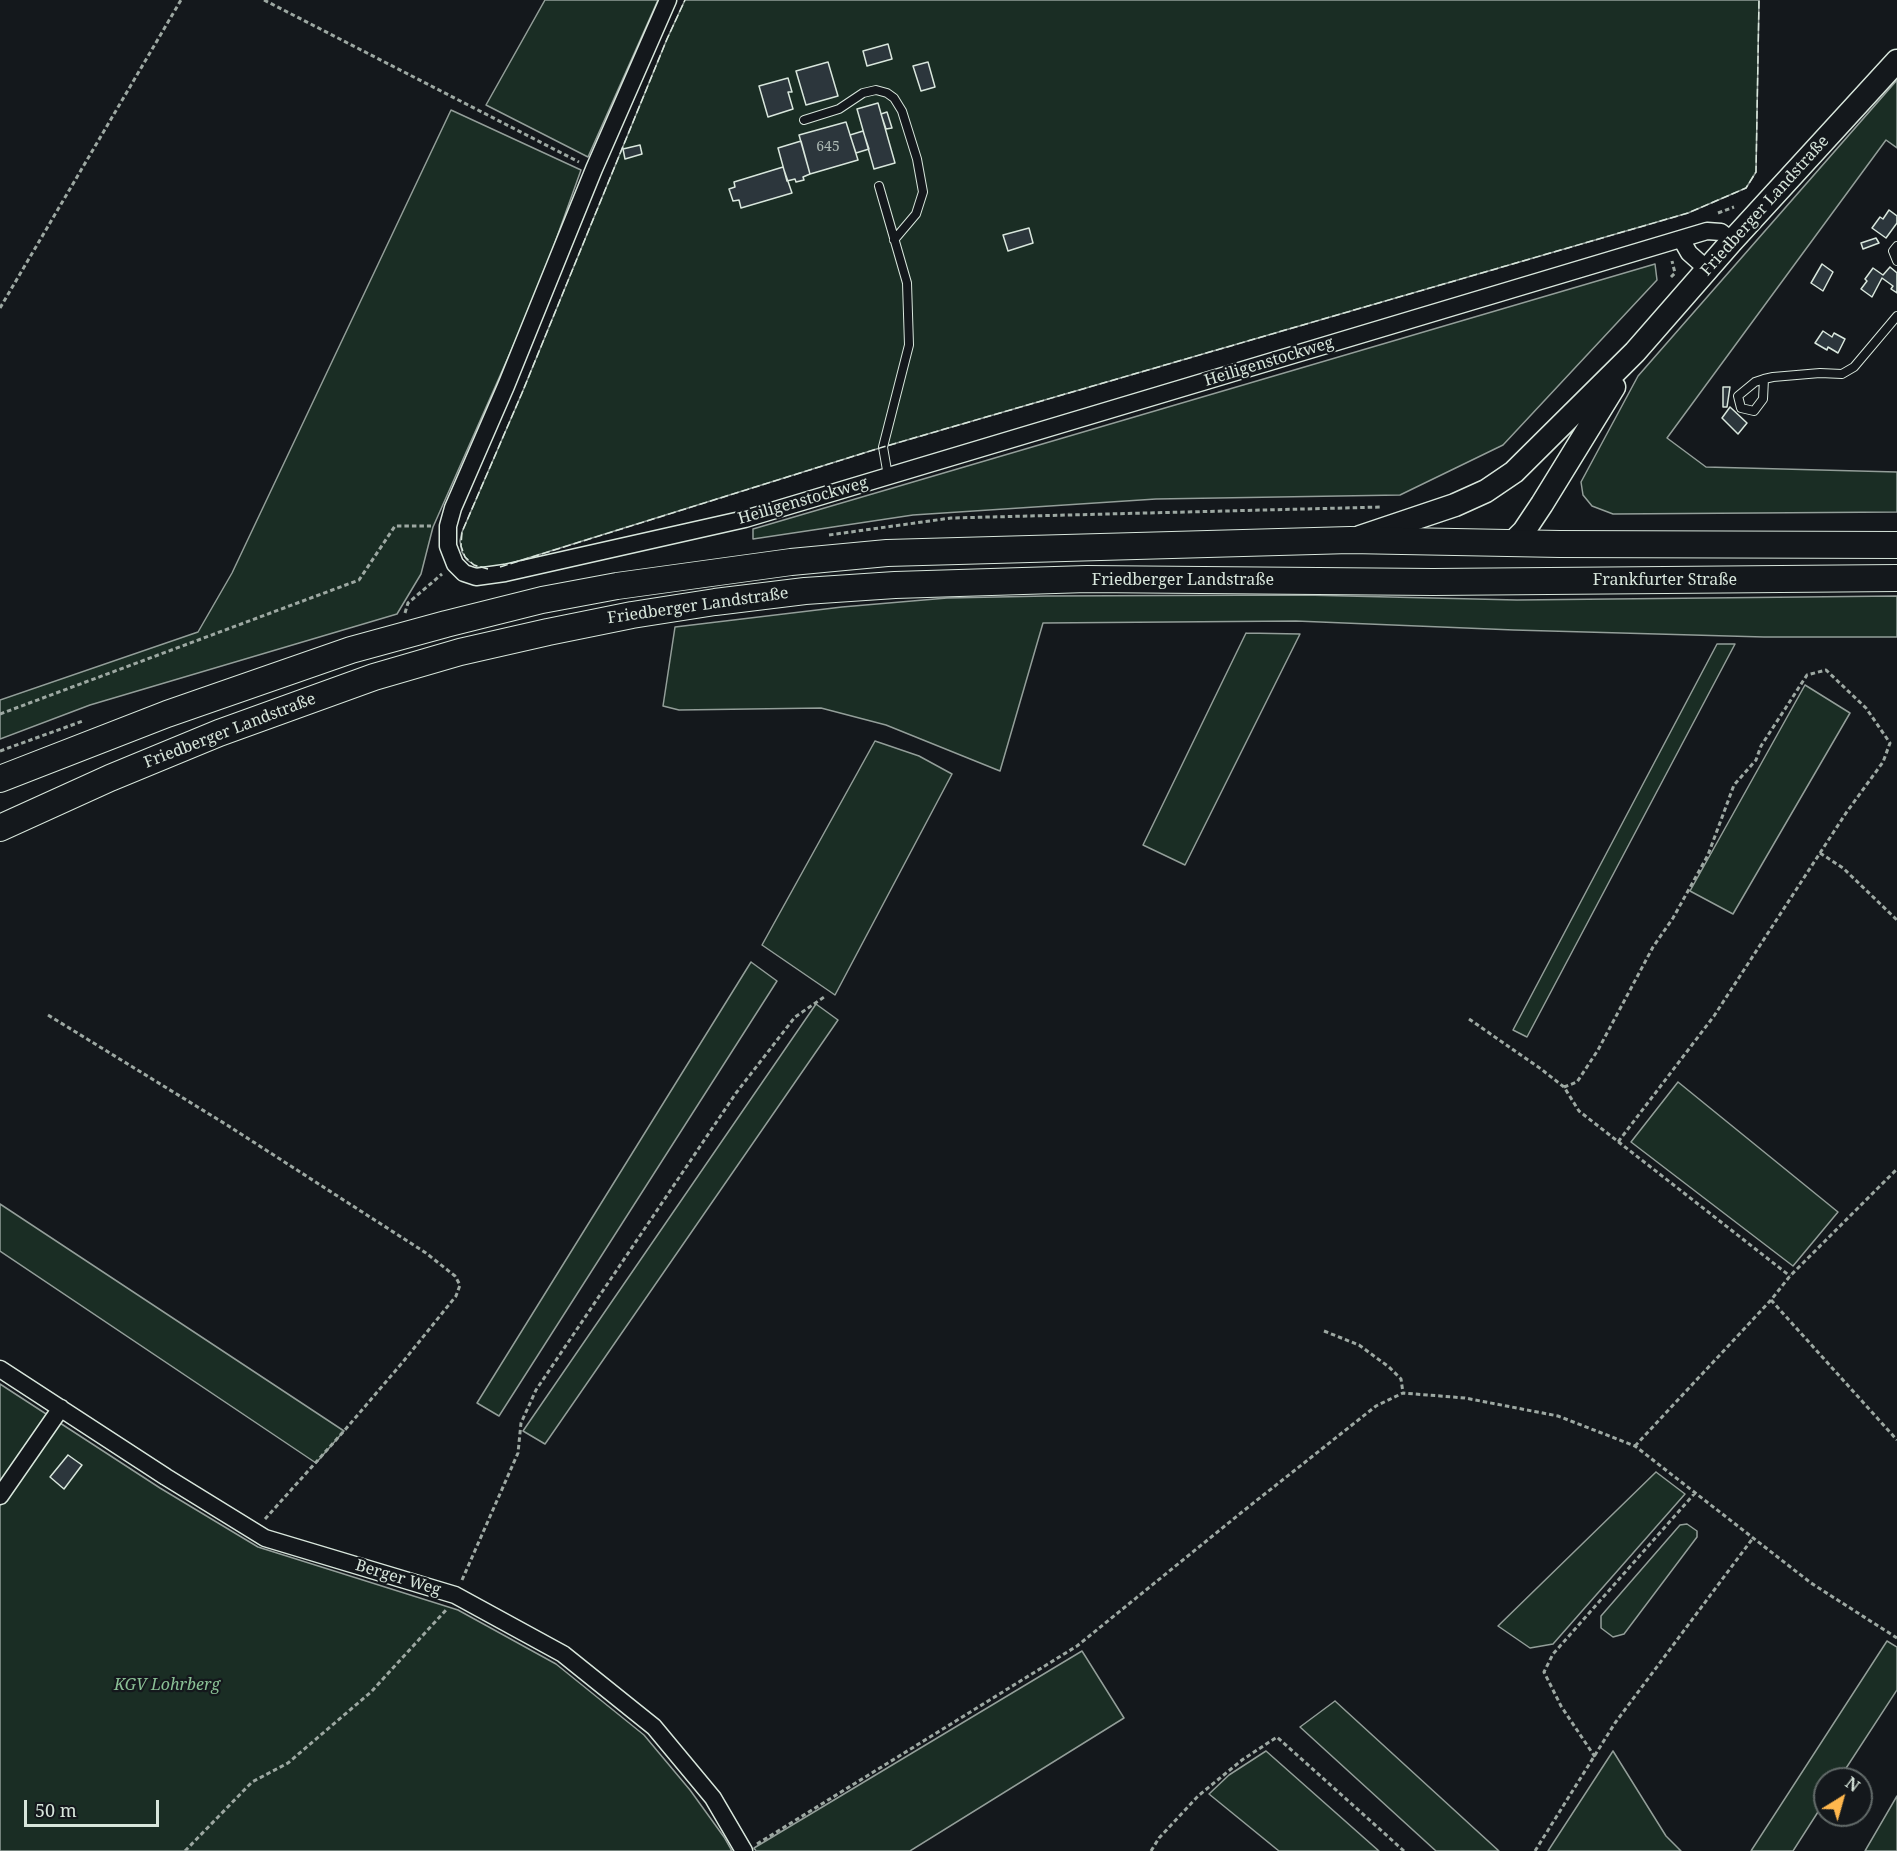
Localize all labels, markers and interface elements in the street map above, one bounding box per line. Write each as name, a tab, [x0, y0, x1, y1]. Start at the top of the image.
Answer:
street label: Friedberger Landstraße	[1697, 132, 1833, 280]
house number: 645	[816, 139, 840, 155]
street label: Heiligenstockweg	[1202, 333, 1336, 391]
street label: Heiligenstockweg	[736, 473, 870, 529]
street label: Friedberger Landstraße	[1092, 570, 1274, 590]
street label: Frankfurter Straße	[1593, 570, 1737, 590]
street label: Friedberger Landstraße	[606, 584, 790, 628]
street label: Friedberger Landstraße	[141, 689, 319, 773]
street label: Berger Weg	[353, 1556, 443, 1600]
park label: KGV Lohrberg	[114, 1675, 220, 1695]
north arrow	[1813, 1767, 1873, 1827]
text: N	[1841, 1772, 1864, 1797]
scale bar	[27, 1788, 162, 1826]
text: 50 m	[35, 1798, 77, 1822]

